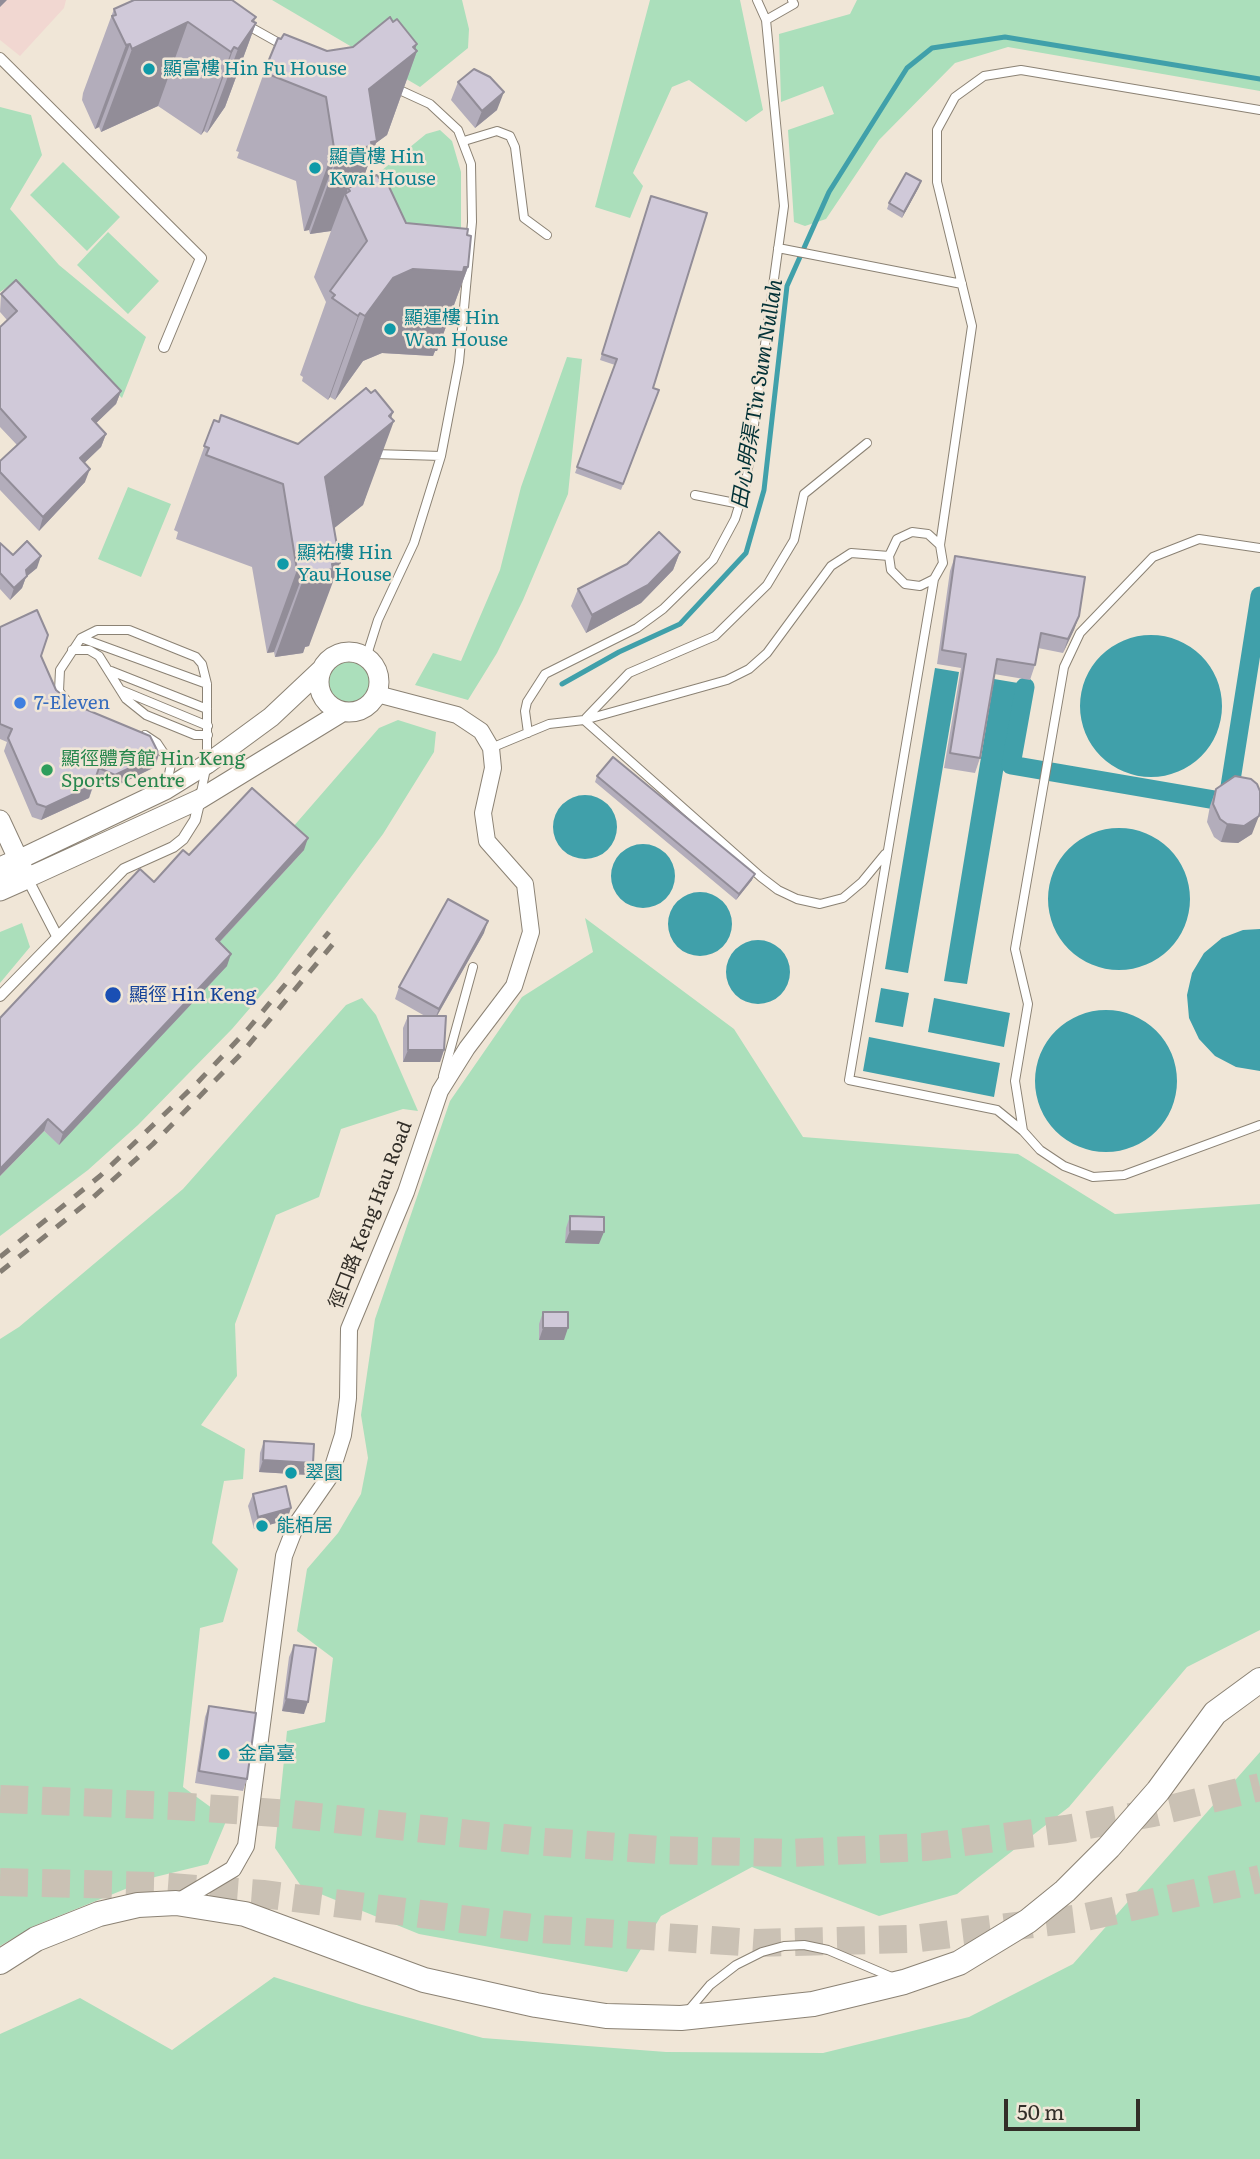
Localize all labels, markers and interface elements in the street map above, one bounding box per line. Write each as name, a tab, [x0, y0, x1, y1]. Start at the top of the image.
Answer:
place label: 顯富樓 Hin Fu House	[163, 58, 347, 80]
marker: 顯富樓 Hin Fu House	[141, 61, 157, 77]
place label: 顯貴樓 Hin Kwai House	[329, 146, 436, 190]
marker: 顯貴樓 Hin Kwai House	[307, 160, 323, 176]
water label: 田心明渠 Tin Sum Nullah	[727, 277, 789, 511]
place label: 顯運樓 Hin Wan House	[404, 307, 508, 351]
marker: 顯運樓 Hin Wan House	[382, 321, 398, 337]
place label: 顯祐樓 Hin Yau House	[297, 542, 393, 586]
marker: 顯祐樓 Hin Yau House	[275, 556, 291, 572]
place label: 7-Eleven	[34, 692, 110, 714]
marker: 7-Eleven	[12, 695, 28, 711]
place label: 顯徑體育館 Hin Keng Sports Centre	[61, 748, 245, 792]
marker: 顯徑體育館 Hin Keng Sports Centre	[39, 762, 55, 778]
place label: 顯徑 Hin Keng	[129, 984, 256, 1006]
marker: 顯徑 Hin Keng	[103, 985, 123, 1005]
street label: 徑口路 Keng Hau Road	[325, 1118, 417, 1312]
place label: 翠園	[305, 1462, 343, 1484]
marker: 翠園	[283, 1465, 299, 1481]
place label: 能栢居	[276, 1515, 333, 1537]
marker: 能栢居	[254, 1518, 270, 1534]
place label: 金富臺	[238, 1743, 295, 1765]
marker: 金富臺	[216, 1746, 232, 1762]
scale bar	[1008, 2086, 1144, 2130]
text: 50 m	[1017, 2095, 1064, 2126]

